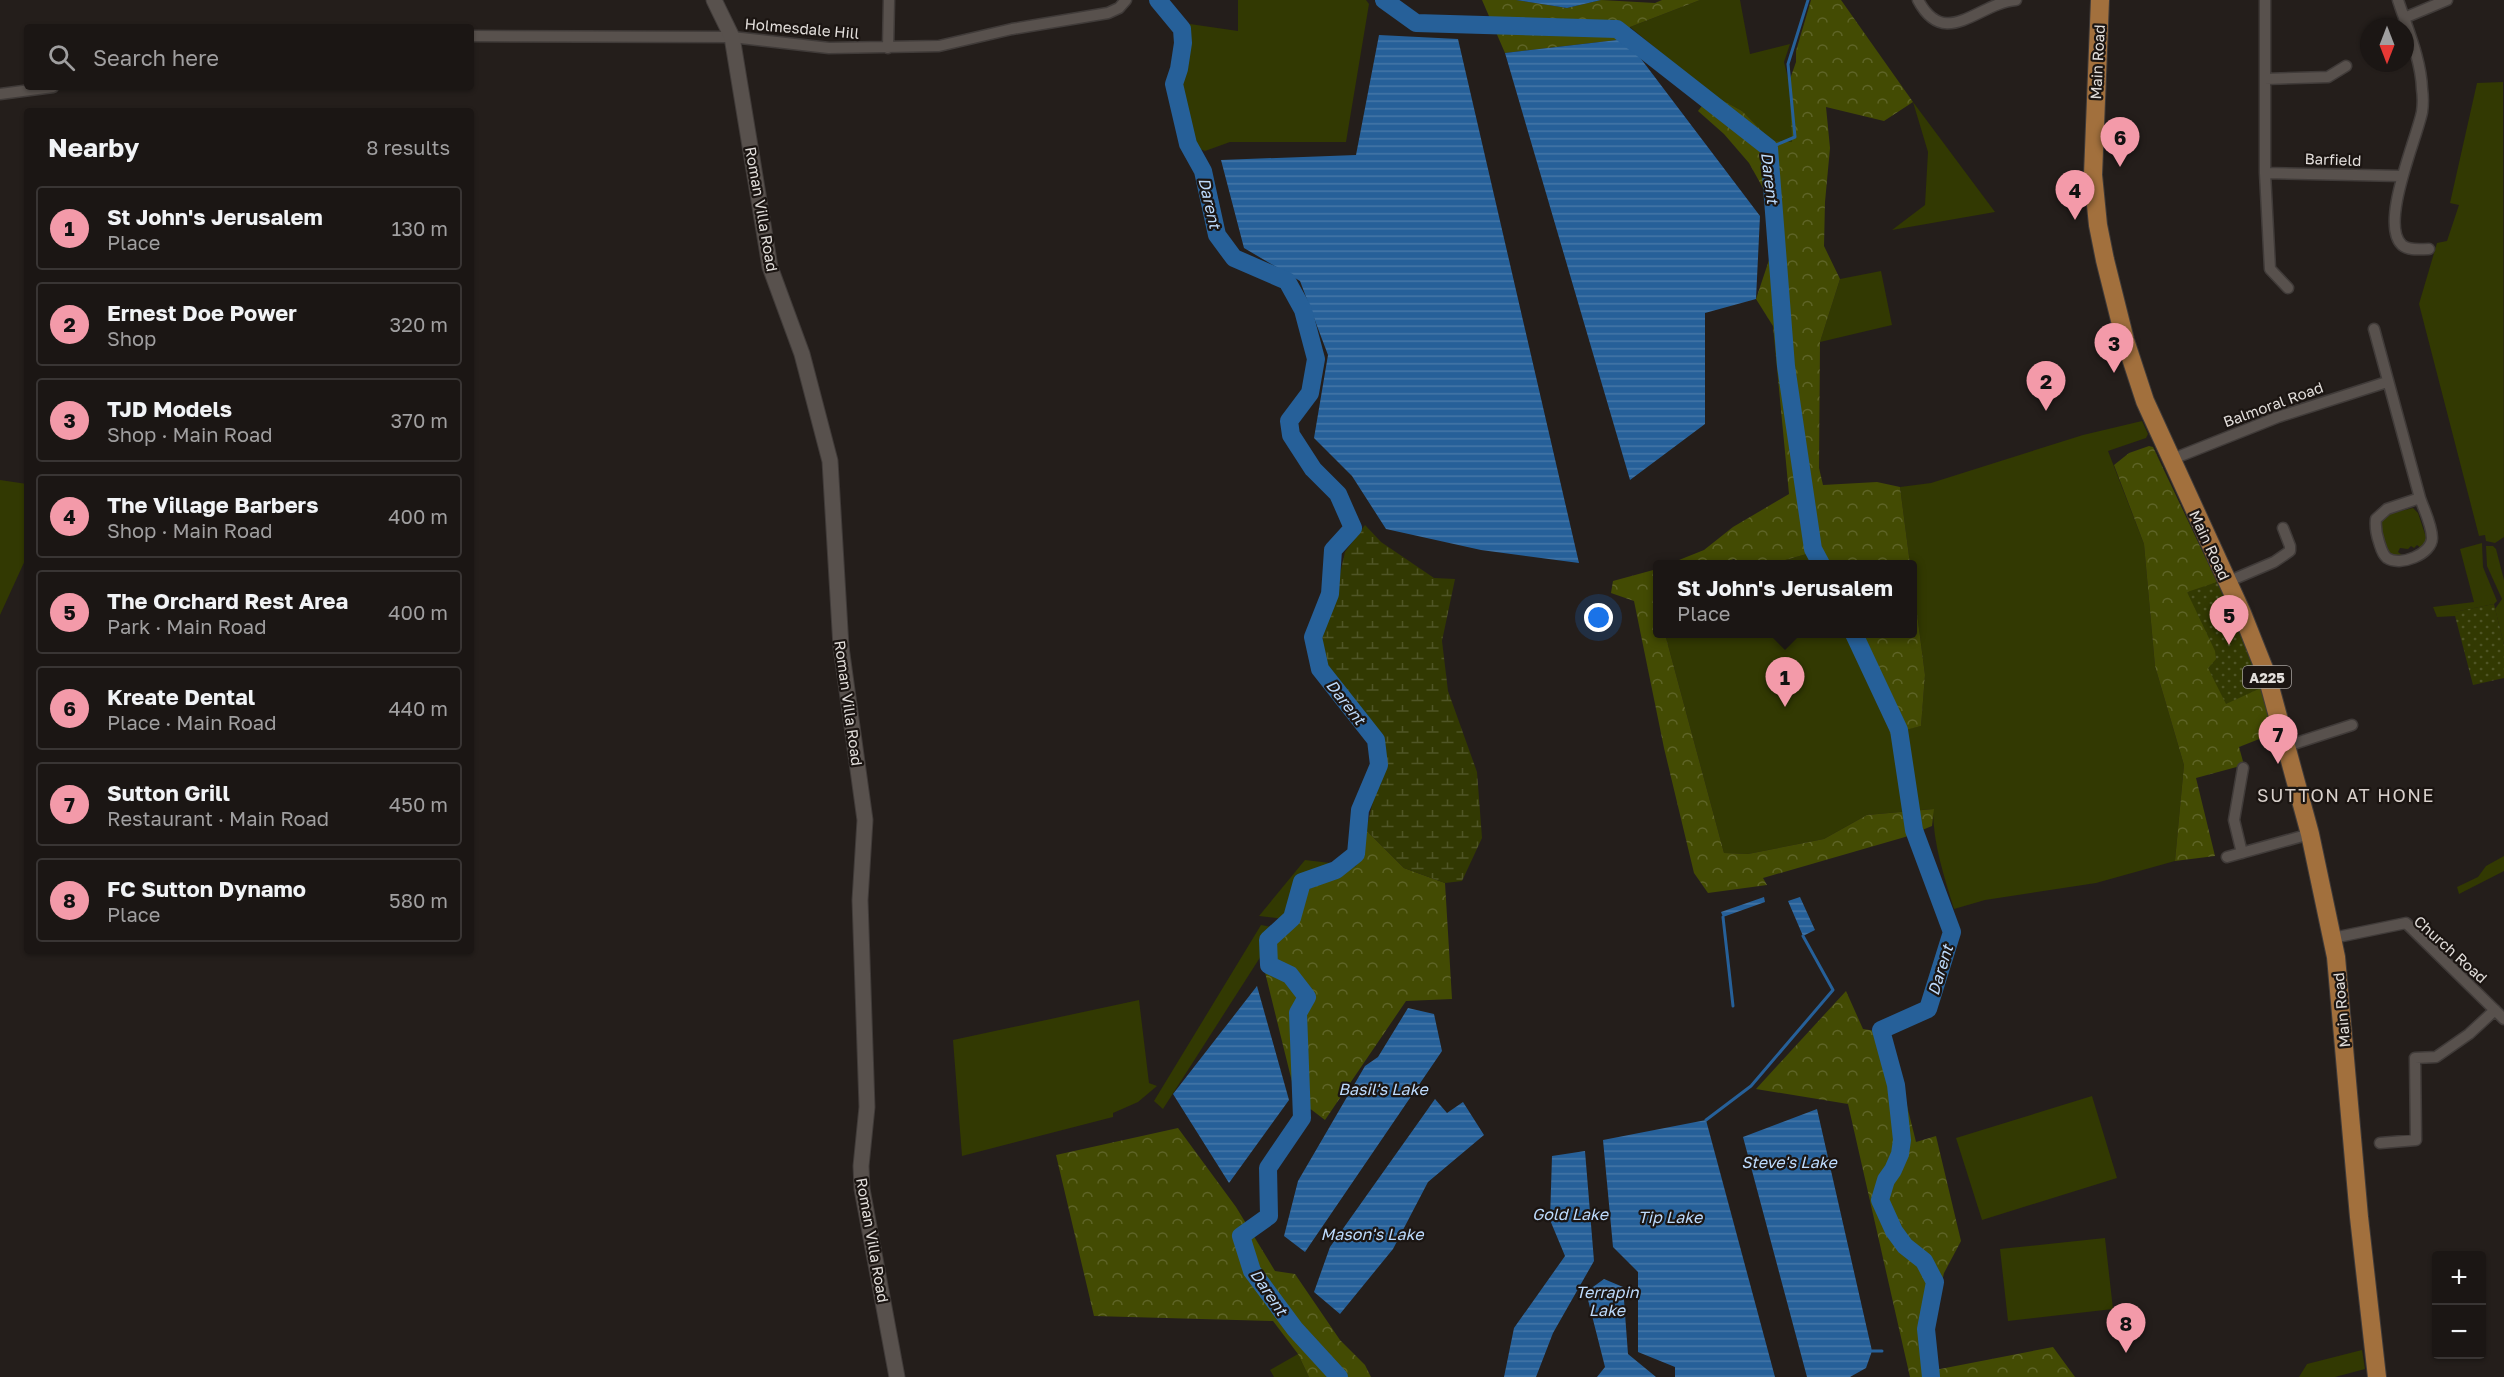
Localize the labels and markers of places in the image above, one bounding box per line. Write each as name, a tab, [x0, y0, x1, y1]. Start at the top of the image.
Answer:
pin: 6	[2100, 118, 2140, 167]
pin: 4	[2056, 170, 2094, 220]
pin: 3	[2094, 324, 2134, 373]
pin: 2	[2026, 362, 2066, 411]
pin: 5	[2210, 596, 2248, 645]
pin: 1	[1766, 658, 1804, 707]
pin: 7	[2258, 714, 2298, 764]
pin: 8	[2106, 1304, 2146, 1353]

